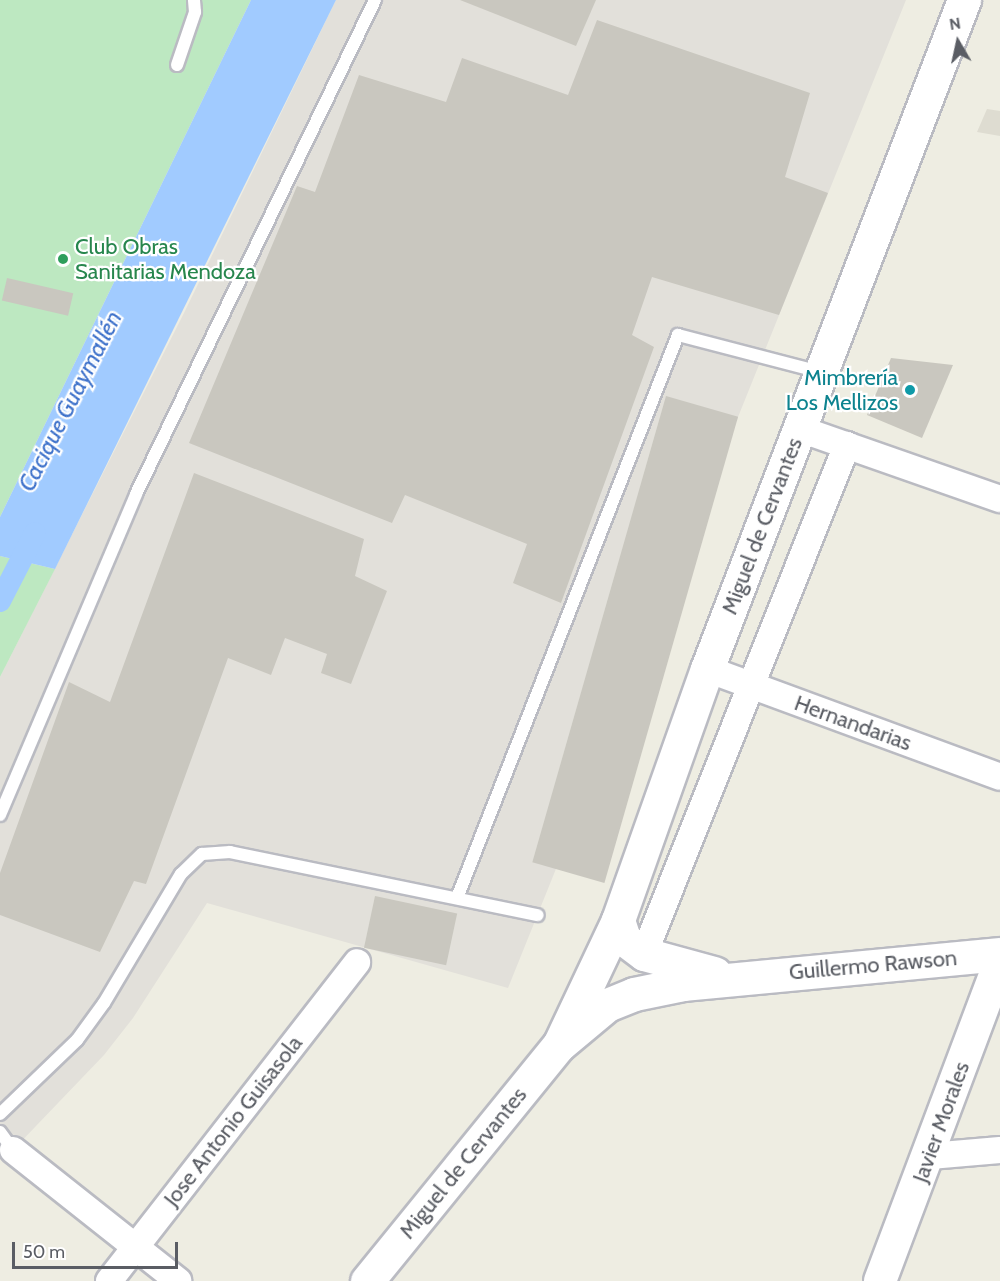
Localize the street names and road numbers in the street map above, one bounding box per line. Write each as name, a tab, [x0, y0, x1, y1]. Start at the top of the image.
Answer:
street label: Miguel de Cervantes	[716, 434, 808, 618]
street label: Hernandarias	[791, 690, 915, 756]
street label: Guillermo Rawson	[788, 945, 958, 985]
street label: Jose Antonio Guisasola	[158, 1030, 308, 1212]
street label: Javier Morales	[907, 1058, 975, 1186]
street label: Miguel de Cervantes	[394, 1082, 532, 1244]

